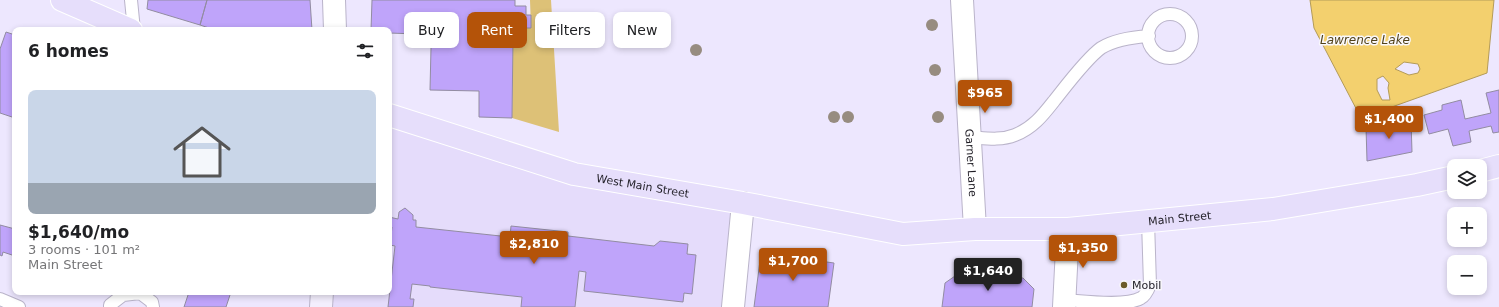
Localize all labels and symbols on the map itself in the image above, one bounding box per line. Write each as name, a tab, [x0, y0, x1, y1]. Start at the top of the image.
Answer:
water label: Lawrence Lake	[1320, 33, 1410, 47]
pin: $965	[961, 80, 1009, 114]
pin: $1,400	[1356, 106, 1422, 140]
street label: Garner Lane	[963, 128, 980, 197]
street label: West Main Street	[595, 171, 691, 200]
street label: Main Street	[1148, 208, 1212, 228]
pin: $2,810	[501, 231, 567, 265]
pin: $1,350	[1050, 235, 1116, 269]
pin: $1,700	[760, 248, 826, 282]
pin: $1,640	[955, 258, 1021, 292]
place label: Mobil	[1132, 279, 1161, 292]
marker: Mobil	[1119, 280, 1129, 290]

